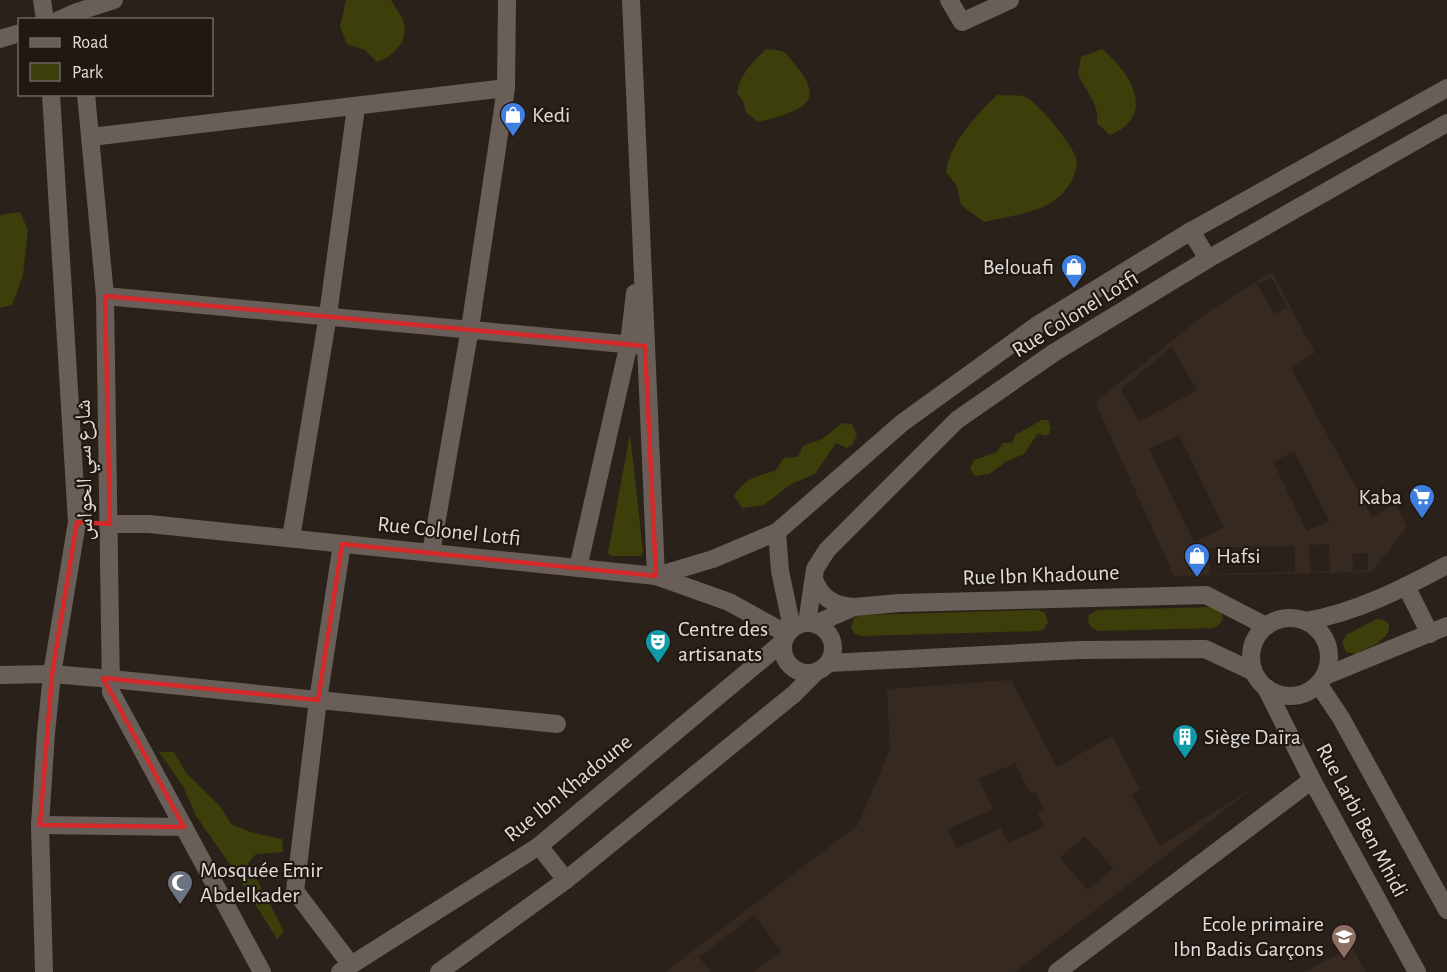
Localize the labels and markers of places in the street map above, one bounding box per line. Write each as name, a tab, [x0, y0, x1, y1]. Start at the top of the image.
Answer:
shop icon: Kedi	[498, 100, 528, 138]
place label: Kedi	[532, 104, 570, 126]
shop icon: Belouafi	[1059, 252, 1089, 290]
place label: Belouafi	[983, 256, 1054, 278]
supermarket icon: Kaba	[1407, 482, 1437, 520]
place label: Kaba	[1359, 486, 1402, 508]
shop icon: Hafsi	[1182, 541, 1212, 579]
place label: Hafsi	[1216, 545, 1261, 567]
place label: Centre des artisanats	[678, 618, 768, 665]
theatre icon: Centre des artisanats	[643, 627, 673, 665]
building icon: Siège Daïra	[1170, 722, 1200, 760]
place label: Siège Daïra	[1204, 726, 1301, 748]
place label: Mosquée Emir Abdelkader	[200, 859, 323, 906]
mosque icon: Mosquée Emir Abdelkader	[165, 868, 195, 906]
place label: Ecole primaire Ibn Badis Garçons	[1173, 913, 1324, 960]
school or university icon: Ecole primaire Ibn Badis Garçons	[1329, 922, 1359, 960]

